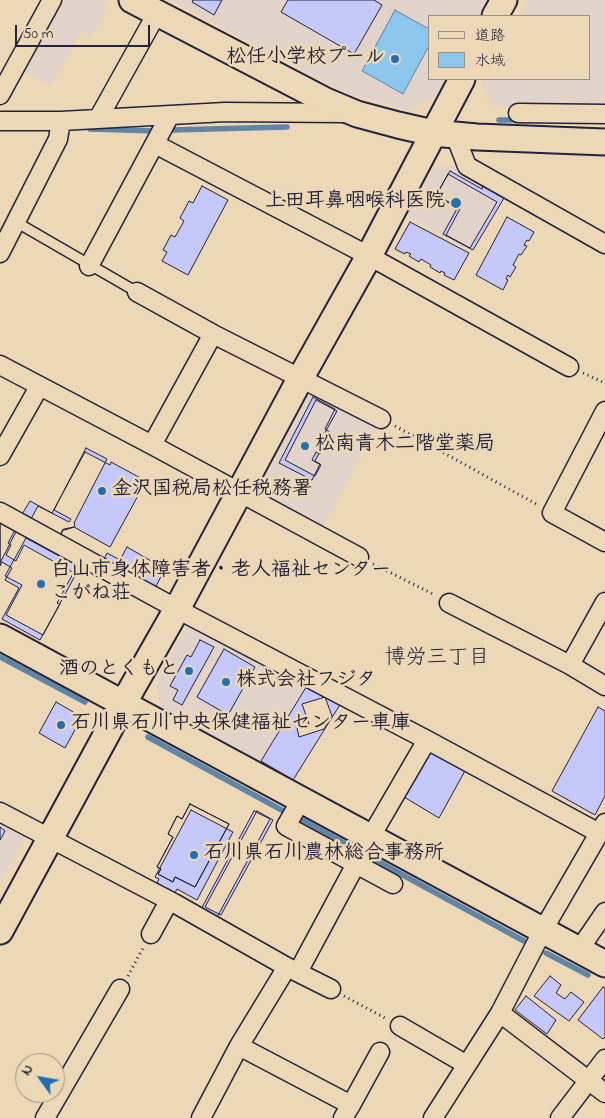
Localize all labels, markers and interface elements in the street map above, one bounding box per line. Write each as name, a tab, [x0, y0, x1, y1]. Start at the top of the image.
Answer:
scale bar	[18, 15, 152, 47]
legend	[428, 15, 590, 80]
text: 50 m	[23, 23, 53, 45]
text: 道路	[475, 25, 505, 47]
place label: 松任小学校プール	[226, 47, 385, 71]
text: 水域	[475, 50, 505, 72]
marker: 松任小学校プール	[389, 53, 401, 65]
place label: 上田耳鼻咽喉科医院	[265, 191, 445, 215]
marker: 上田耳鼻咽喉科医院	[449, 196, 463, 210]
place label: 松南青木二階堂薬局	[315, 434, 495, 458]
marker: 松南青木二階堂薬局	[299, 440, 311, 452]
place label: 金沢国税局松任税務署	[112, 479, 312, 503]
marker: 金沢国税局松任税務署	[96, 485, 108, 497]
place label: 白山市身体障害者・老人福祉センター こがね荘	[51, 560, 391, 607]
marker: 白山市身体障害者・老人福祉センター こがね荘	[35, 578, 47, 590]
district label: 博労三丁目	[385, 647, 489, 673]
place label: 酒のとくもと	[59, 659, 179, 683]
marker: 酒のとくもと	[183, 665, 195, 677]
place label: 株式会社フジタ	[236, 670, 376, 694]
marker: 株式会社フジタ	[220, 676, 232, 688]
place label: 石川県石川中央保健福祉センター車庫	[71, 713, 411, 737]
marker: 石川県石川中央保健福祉センター車庫	[55, 719, 67, 731]
place label: 石川県石川農林総合事務所	[204, 843, 444, 867]
marker: 石川県石川農林総合事務所	[188, 849, 200, 861]
north arrow	[15, 1053, 65, 1103]
text: N	[16, 1061, 39, 1080]

